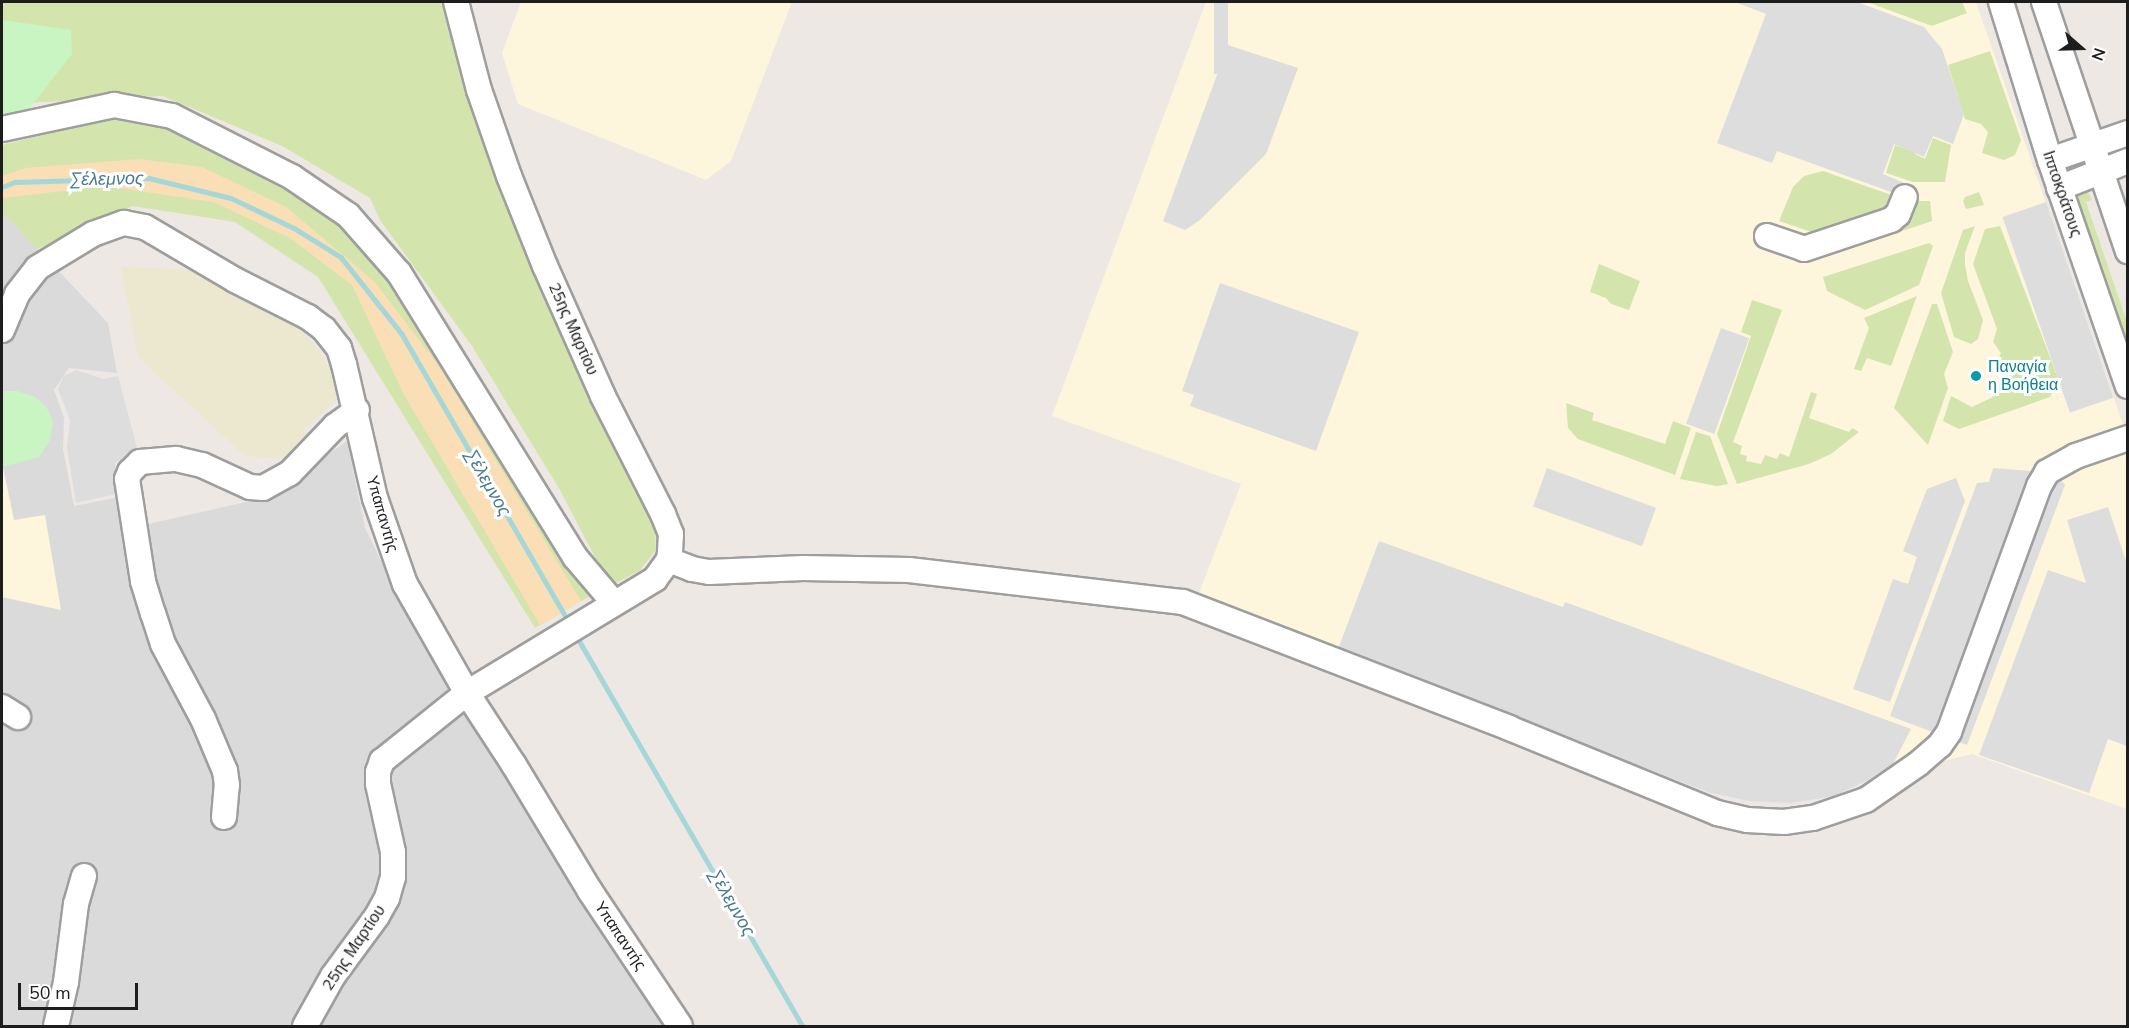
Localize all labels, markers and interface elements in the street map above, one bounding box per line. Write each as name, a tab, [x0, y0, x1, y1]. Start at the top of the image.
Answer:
north arrow	[2051, 18, 2111, 78]
text: N	[2086, 45, 2110, 64]
street label: Ιπποκράτους	[2038, 148, 2086, 240]
water label: Σέλεμνος	[70, 168, 144, 190]
street label: 25ης Μαρτίου	[544, 280, 602, 378]
place label: Παναγία η Βοήθεια	[1988, 357, 2058, 395]
marker: Παναγία η Βοήθεια	[1969, 369, 1983, 383]
water label: Σέλεμνος	[460, 446, 516, 520]
street label: Υπαπαντής	[362, 473, 402, 555]
water label: Σέλεμνος	[704, 866, 760, 940]
street label: Υπαπαντής	[590, 898, 650, 974]
street label: 25ης Μαρτίου	[318, 902, 390, 994]
scale bar	[21, 971, 141, 1009]
text: 50 m	[29, 981, 71, 1005]

